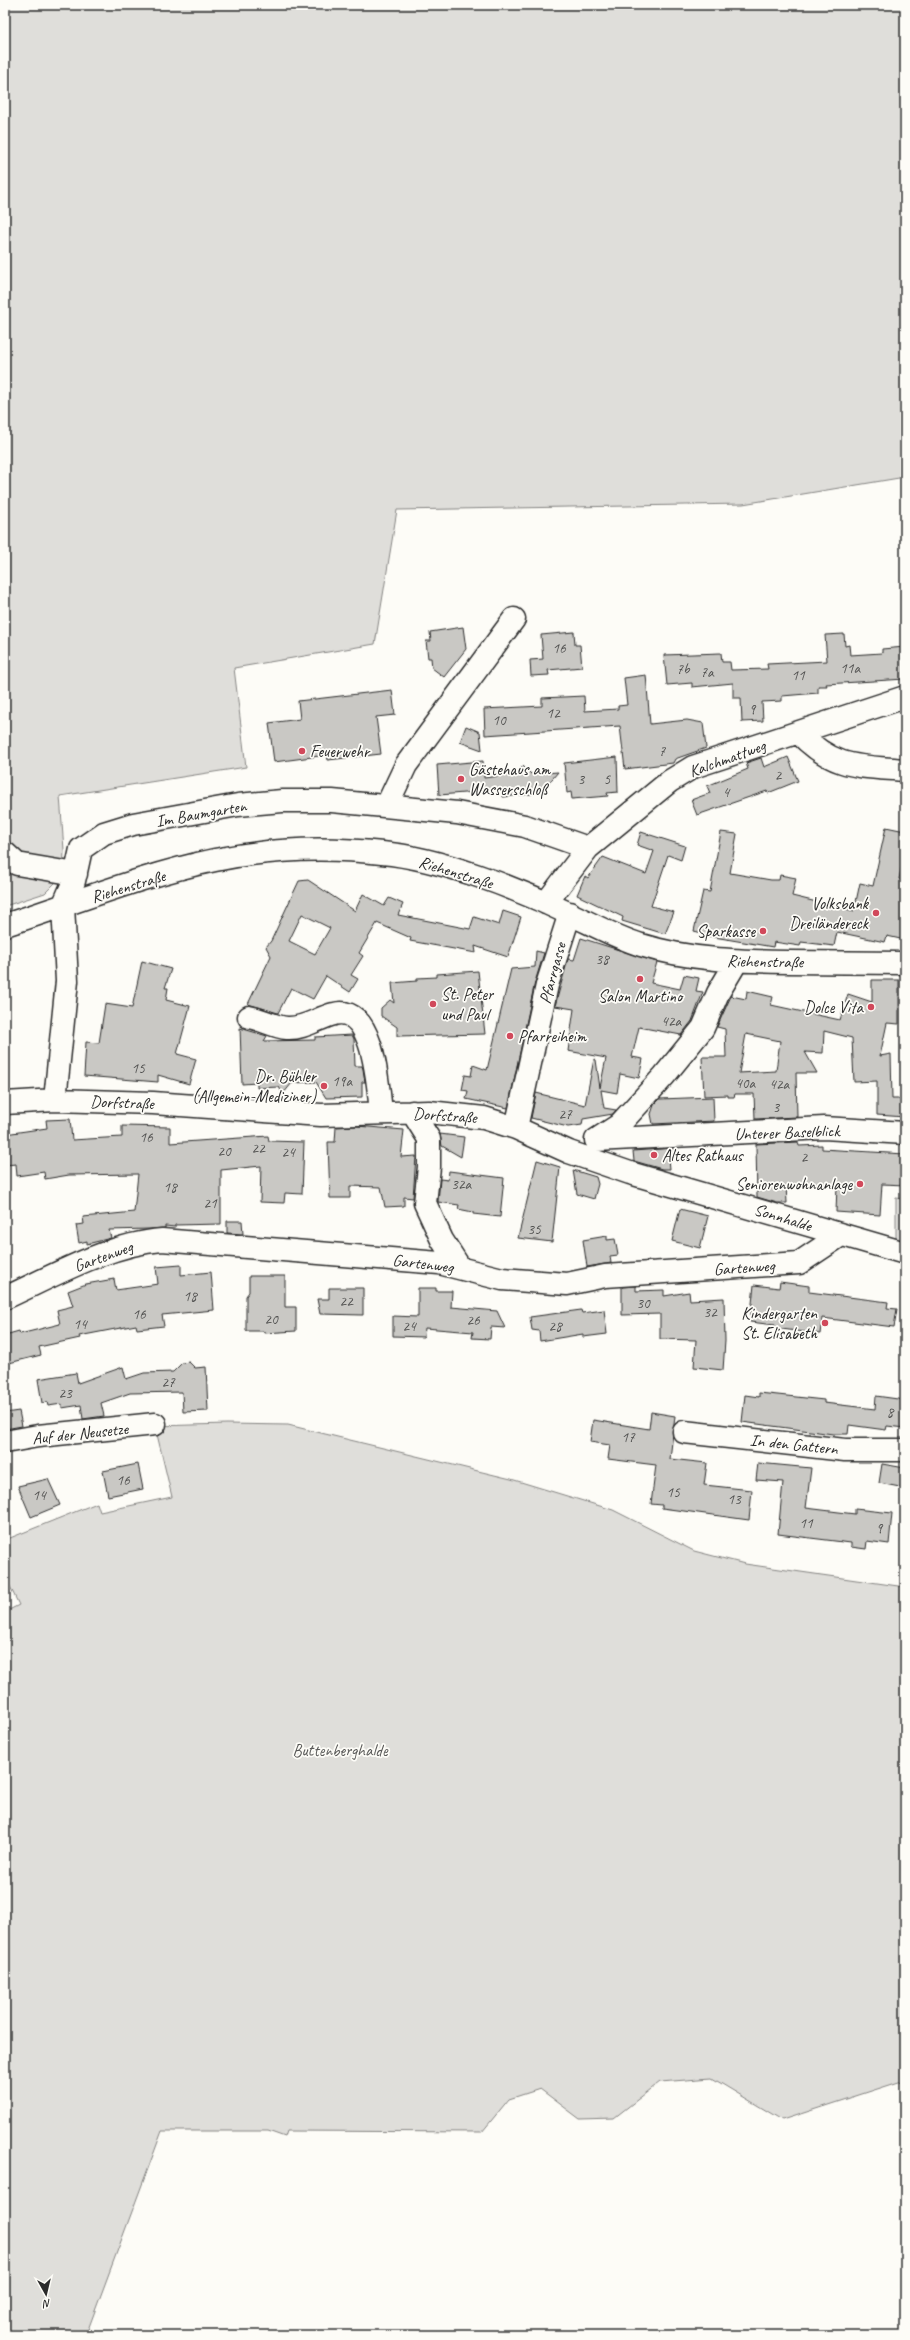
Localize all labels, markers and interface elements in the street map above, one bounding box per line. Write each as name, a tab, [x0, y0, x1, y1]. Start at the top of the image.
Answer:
house number: 16	[552, 639, 567, 658]
house number: 11a	[840, 659, 861, 678]
house number: 7b	[676, 660, 691, 679]
house number: 7a	[700, 663, 715, 682]
house number: 11	[791, 666, 806, 685]
house number: 9	[749, 700, 757, 719]
house number: 12	[546, 704, 561, 723]
house number: 10	[492, 711, 507, 730]
street label: Kalchmattweg	[686, 734, 770, 782]
place label: Feuerwehr	[310, 741, 371, 762]
house number: 7	[659, 742, 667, 761]
marker: Feuerwehr	[297, 746, 307, 756]
place label: Gästehaus am Wasserschloß	[469, 759, 552, 800]
house number: 2	[775, 766, 783, 785]
house number: 3	[578, 770, 586, 789]
house number: 5	[604, 770, 612, 789]
marker: Gästehaus am Wasserschloß	[456, 774, 466, 784]
house number: 4	[723, 783, 731, 802]
street label: Im Baumgarten	[154, 795, 249, 832]
street label: Riehenstraße	[416, 851, 497, 894]
street label: Riehenstraße	[89, 865, 169, 908]
place label: Volksbank Dreiländereck	[789, 893, 870, 934]
marker: Volksbank Dreiländereck	[871, 908, 881, 918]
place label: Sparkasse	[697, 921, 756, 942]
marker: Sparkasse	[758, 926, 768, 936]
street label: Pfarrgasse	[534, 939, 571, 1006]
house number: 38	[595, 950, 610, 969]
street label: Riehenstraße	[727, 950, 805, 973]
marker: Salon Martino	[635, 974, 645, 984]
place label: St. Peter und Paul	[441, 984, 495, 1025]
place label: Salon Martino	[598, 986, 684, 1007]
place label: Dolce Vita	[804, 997, 865, 1018]
marker: St. Peter und Paul	[428, 999, 438, 1009]
marker: Dolce Vita	[866, 1002, 876, 1012]
house number: 42a	[661, 1012, 682, 1031]
place label: Pfarreiheim	[518, 1026, 588, 1047]
marker: Pfarreiheim	[505, 1031, 515, 1041]
house number: 15	[131, 1059, 146, 1078]
place label: Dr. Bühler (Allgemein-Mediziner)	[192, 1066, 318, 1107]
house number: 19a	[332, 1072, 353, 1091]
house number: 40a	[735, 1074, 756, 1093]
house number: 42a	[769, 1075, 790, 1094]
marker: Dr. Bühler (Allgemein-Mediziner)	[319, 1081, 329, 1091]
street label: Dorfstraße	[90, 1091, 156, 1114]
house number: 3	[773, 1098, 781, 1117]
street label: Dorfstraße	[412, 1103, 479, 1128]
house number: 27	[558, 1105, 573, 1124]
street label: Unterer Baselblick	[734, 1120, 842, 1145]
house number: 16	[139, 1128, 154, 1147]
house number: 22	[251, 1139, 266, 1158]
house number: 20	[217, 1142, 232, 1161]
house number: 24	[281, 1143, 296, 1162]
place label: Altes Rathaus	[662, 1145, 745, 1166]
house number: 2	[801, 1148, 809, 1167]
marker: Altes Rathaus	[649, 1150, 659, 1160]
place label: Seniorenwohnanlage	[736, 1174, 853, 1195]
house number: 32a	[451, 1175, 472, 1194]
house number: 18	[163, 1178, 178, 1197]
marker: Seniorenwohnanlage	[855, 1179, 865, 1189]
house number: 21	[203, 1194, 218, 1213]
street label: Sonnhalde	[752, 1199, 816, 1237]
house number: 35	[527, 1220, 542, 1239]
street label: Gartenweg	[71, 1236, 137, 1277]
street label: Gartenweg	[391, 1249, 456, 1278]
street label: Gartenweg	[713, 1255, 777, 1280]
house number: 18	[183, 1287, 198, 1306]
house number: 22	[339, 1292, 354, 1311]
house number: 30	[636, 1294, 651, 1313]
house number: 32	[703, 1303, 718, 1322]
place label: Kindergarten St. Elisabeth	[741, 1303, 818, 1344]
house number: 16	[132, 1305, 147, 1324]
house number: 20	[264, 1310, 279, 1329]
house number: 26	[466, 1311, 481, 1330]
house number: 14	[73, 1315, 88, 1334]
house number: 24	[402, 1317, 417, 1336]
house number: 28	[548, 1317, 563, 1336]
marker: Kindergarten St. Elisabeth	[820, 1318, 830, 1328]
house number: 27	[161, 1373, 176, 1392]
house number: 23	[58, 1384, 73, 1403]
house number: 8	[887, 1403, 895, 1422]
street label: Auf der Neusetze	[31, 1418, 130, 1449]
house number: 17	[621, 1428, 636, 1447]
street label: In den Gattern	[749, 1429, 840, 1460]
house number: 16	[116, 1471, 131, 1490]
house number: 15	[666, 1483, 681, 1502]
house number: 14	[32, 1486, 47, 1505]
house number: 13	[727, 1490, 742, 1509]
house number: 11	[799, 1514, 814, 1533]
house number: 9	[876, 1519, 884, 1538]
park label: Buttenberghalde	[292, 1740, 389, 1761]
north arrow	[26, 2274, 66, 2314]
text: N	[41, 2296, 52, 2312]

